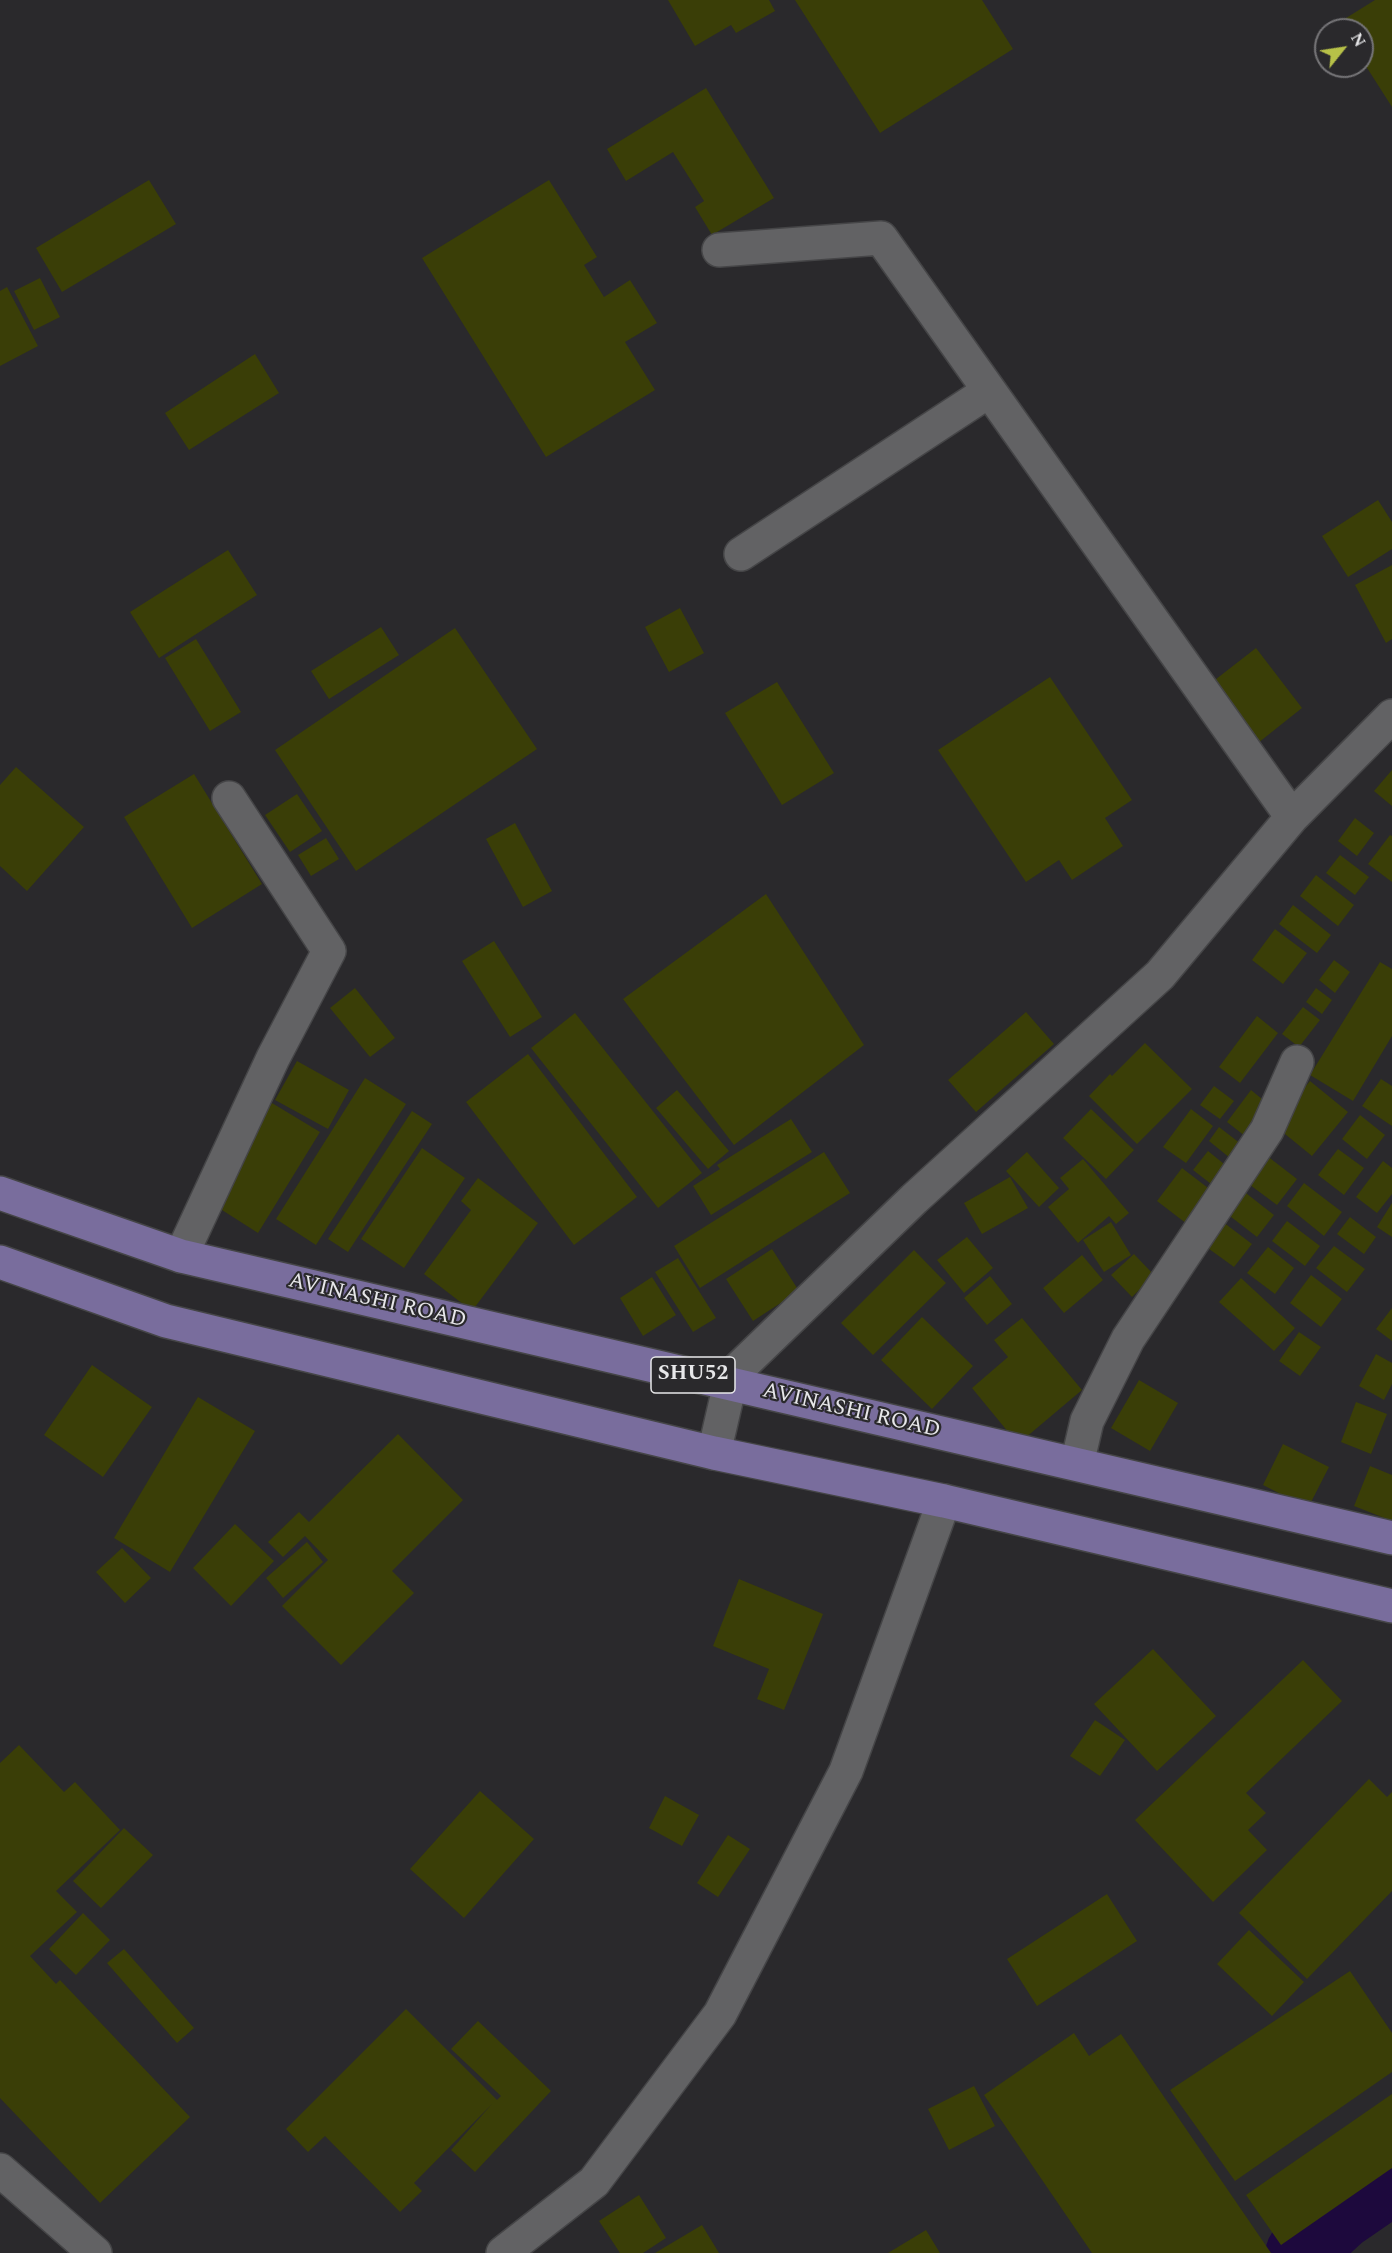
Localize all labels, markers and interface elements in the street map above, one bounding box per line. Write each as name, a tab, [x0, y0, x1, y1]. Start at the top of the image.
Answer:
north arrow	[1314, 18, 1374, 78]
text: N	[1344, 28, 1372, 52]
street label: AVINASHI ROAD	[285, 1269, 469, 1335]
road number: SHU52	[651, 1357, 735, 1393]
street label: AVINASHI ROAD	[759, 1379, 943, 1445]

